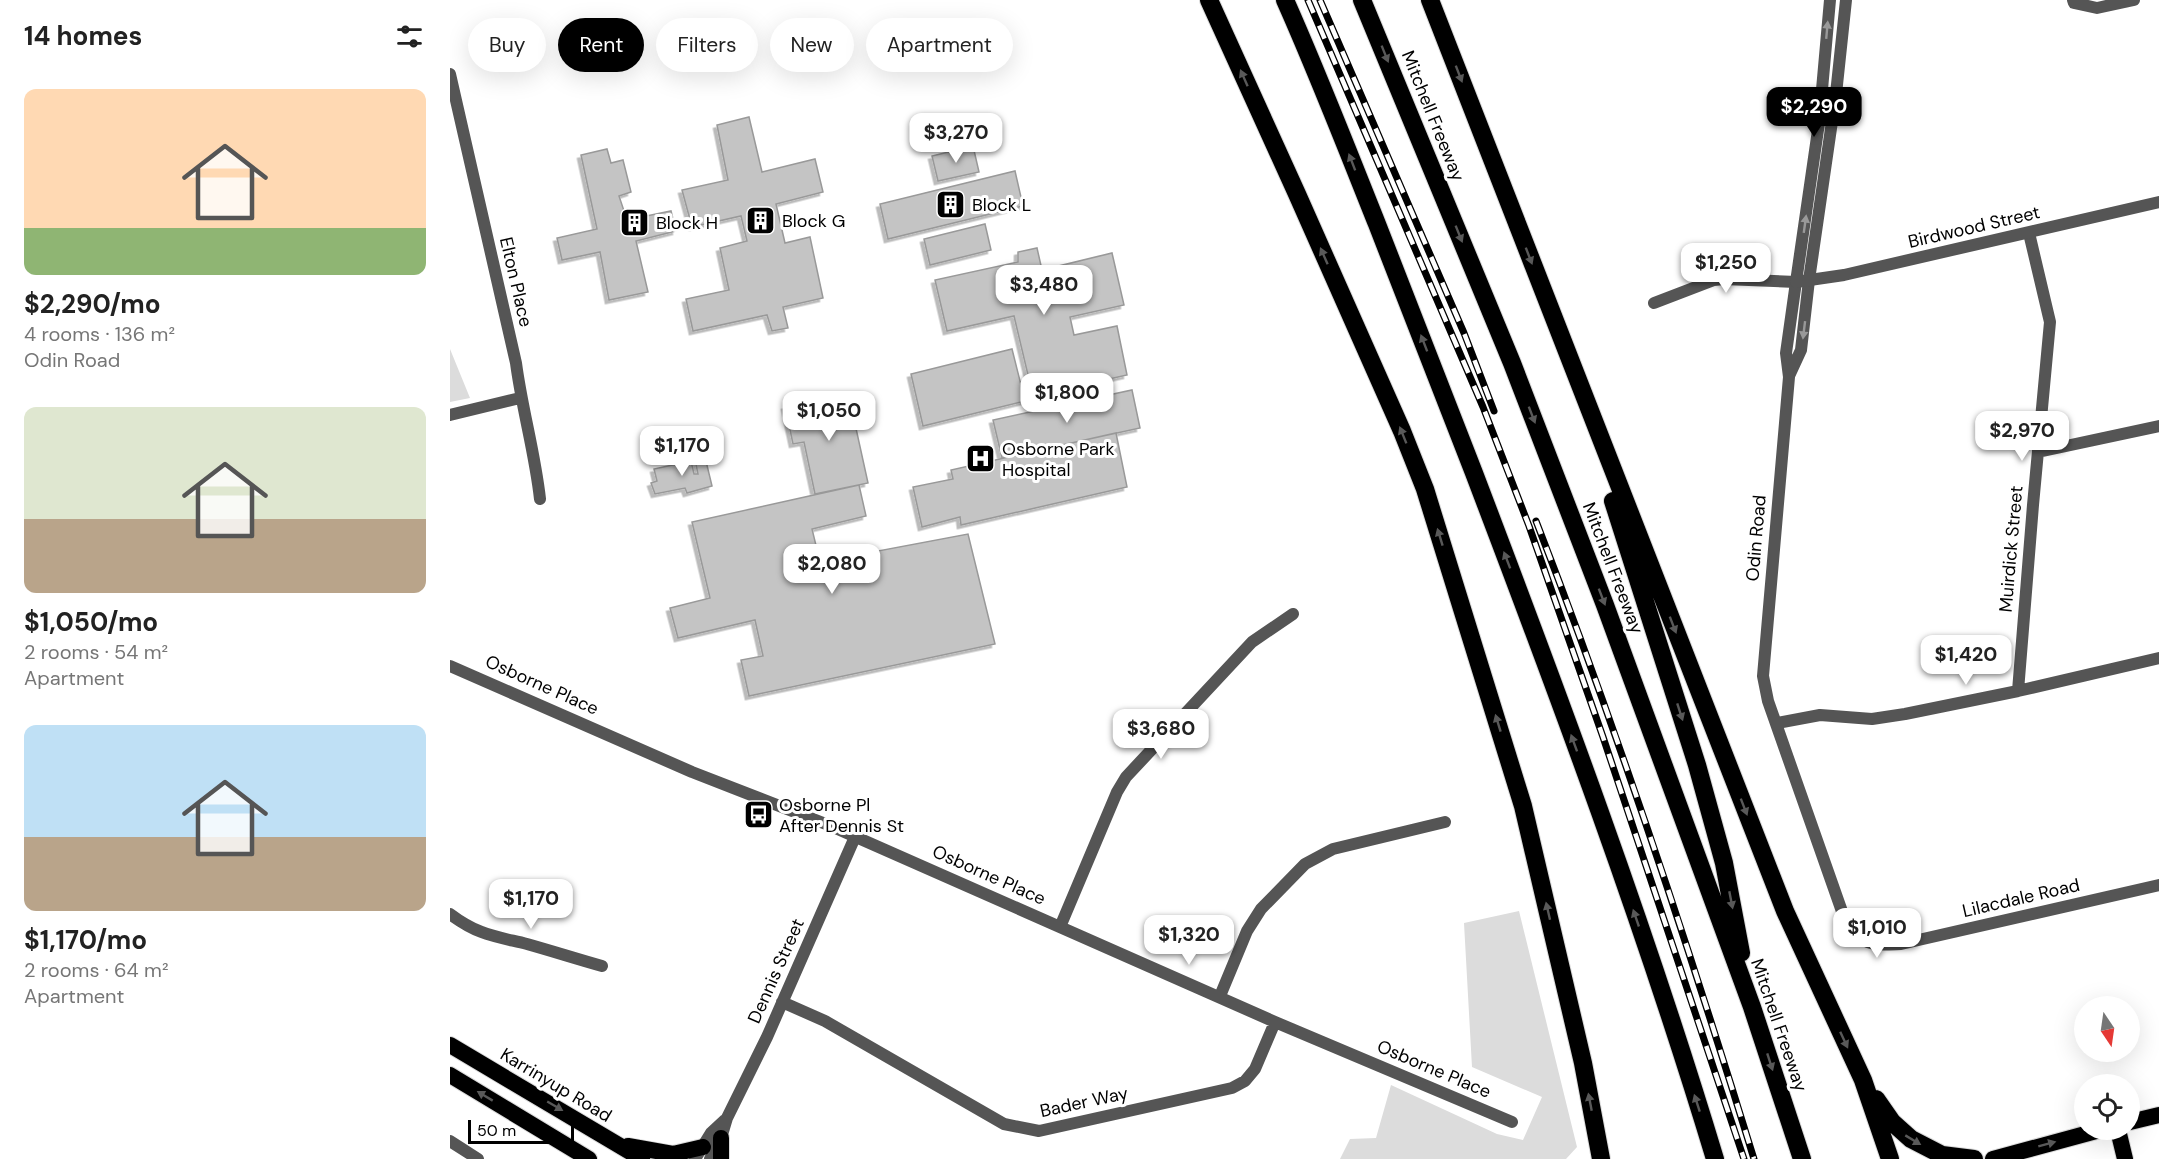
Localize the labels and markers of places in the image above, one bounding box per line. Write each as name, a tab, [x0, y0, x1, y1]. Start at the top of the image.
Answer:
pin: $2,290	[1765, 87, 1863, 138]
pin: $3,270	[907, 113, 1005, 164]
building icon: Block L	[935, 189, 967, 221]
place label: Block L	[972, 193, 1031, 217]
building icon: Block G	[745, 205, 777, 237]
building icon: Block H	[619, 207, 651, 239]
place label: Block G	[782, 209, 845, 233]
place label: Block H	[656, 211, 718, 235]
pin: $1,250	[1677, 243, 1775, 294]
pin: $3,480	[995, 265, 1093, 316]
pin: $1,800	[1018, 373, 1116, 424]
pin: $1,050	[780, 391, 878, 442]
pin: $2,970	[1973, 411, 2071, 462]
pin: $1,170	[633, 426, 731, 477]
place label: Osborne Park Hospital	[1002, 437, 1114, 482]
hospital icon: Osborne Park Hospital	[965, 443, 997, 475]
pin: $2,080	[783, 544, 881, 595]
pin: $1,420	[1917, 635, 2015, 686]
pin: $3,680	[1112, 709, 1210, 760]
place label: Osborne Pl After Dennis St	[779, 793, 904, 838]
bus stop icon: Osborne Pl After Dennis St	[742, 799, 774, 831]
pin: $1,170	[482, 879, 580, 930]
pin: $1,010	[1828, 908, 1926, 959]
pin: $1,320	[1140, 915, 1238, 966]

